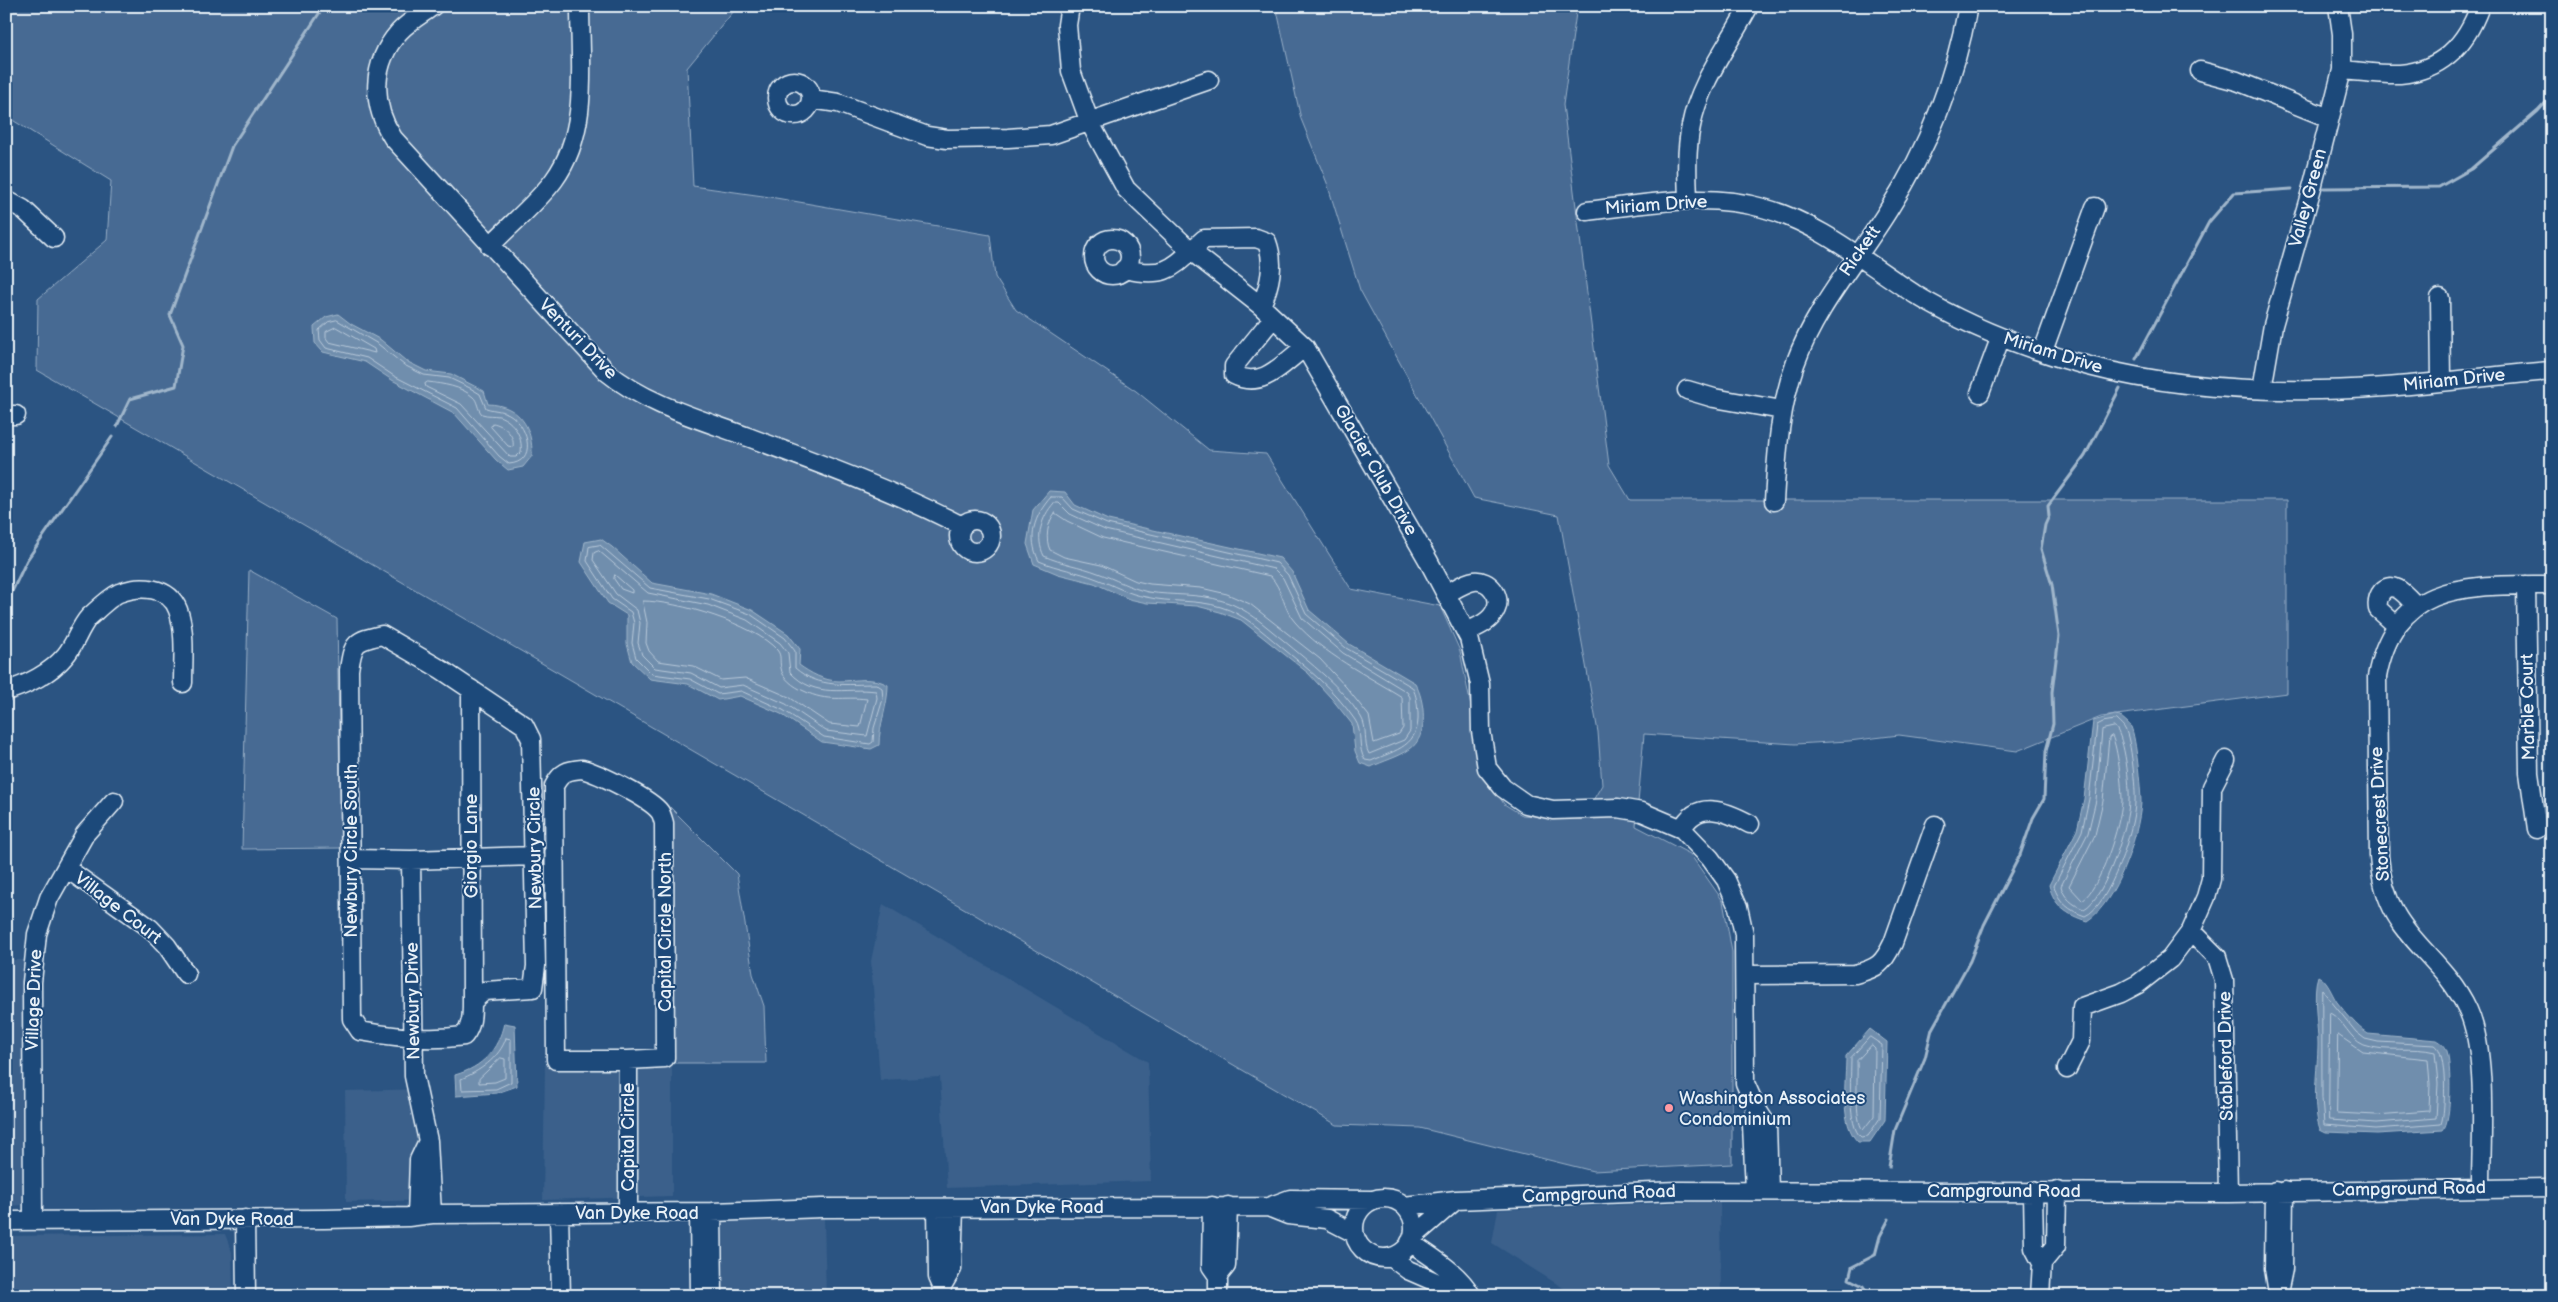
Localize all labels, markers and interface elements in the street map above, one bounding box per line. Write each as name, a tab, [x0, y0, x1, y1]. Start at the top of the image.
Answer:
street label: Valley Green	[2285, 146, 2331, 250]
street label: Miriam Drive	[1604, 191, 1708, 219]
street label: Rickett	[1835, 221, 1885, 280]
street label: Venturi Drive	[534, 294, 622, 384]
street label: Miriam Drive	[2001, 328, 2105, 378]
street label: Miriam Drive	[2402, 364, 2506, 396]
street label: Glacier Club Drive	[1330, 401, 1422, 539]
street label: Marble Court	[2517, 653, 2539, 761]
street label: Stonecrest Drive	[2366, 746, 2394, 882]
street label: Newbury Circle South	[341, 764, 362, 938]
street label: Newbury Circle	[523, 786, 547, 910]
street label: Giorgio Lane	[461, 793, 482, 898]
street label: Capital Circle North	[655, 852, 676, 1012]
street label: Village Court	[70, 868, 166, 949]
street label: Newbury Drive	[401, 942, 425, 1060]
street label: Village Drive	[22, 948, 46, 1051]
street label: Stableford Drive	[2214, 991, 2238, 1121]
street label: Capital Circle	[618, 1082, 639, 1191]
place label: Washington Associates Condominium	[1679, 1088, 1865, 1130]
marker: Washington Associates Condominium	[1663, 1102, 1675, 1114]
street label: Campground Road	[2332, 1177, 2486, 1201]
street label: Campground Road	[1522, 1181, 1676, 1207]
street label: Campground Road	[1927, 1181, 2081, 1202]
street label: Van Dyke Road	[980, 1197, 1104, 1218]
street label: Van Dyke Road	[575, 1203, 699, 1224]
street label: Van Dyke Road	[170, 1209, 294, 1230]

